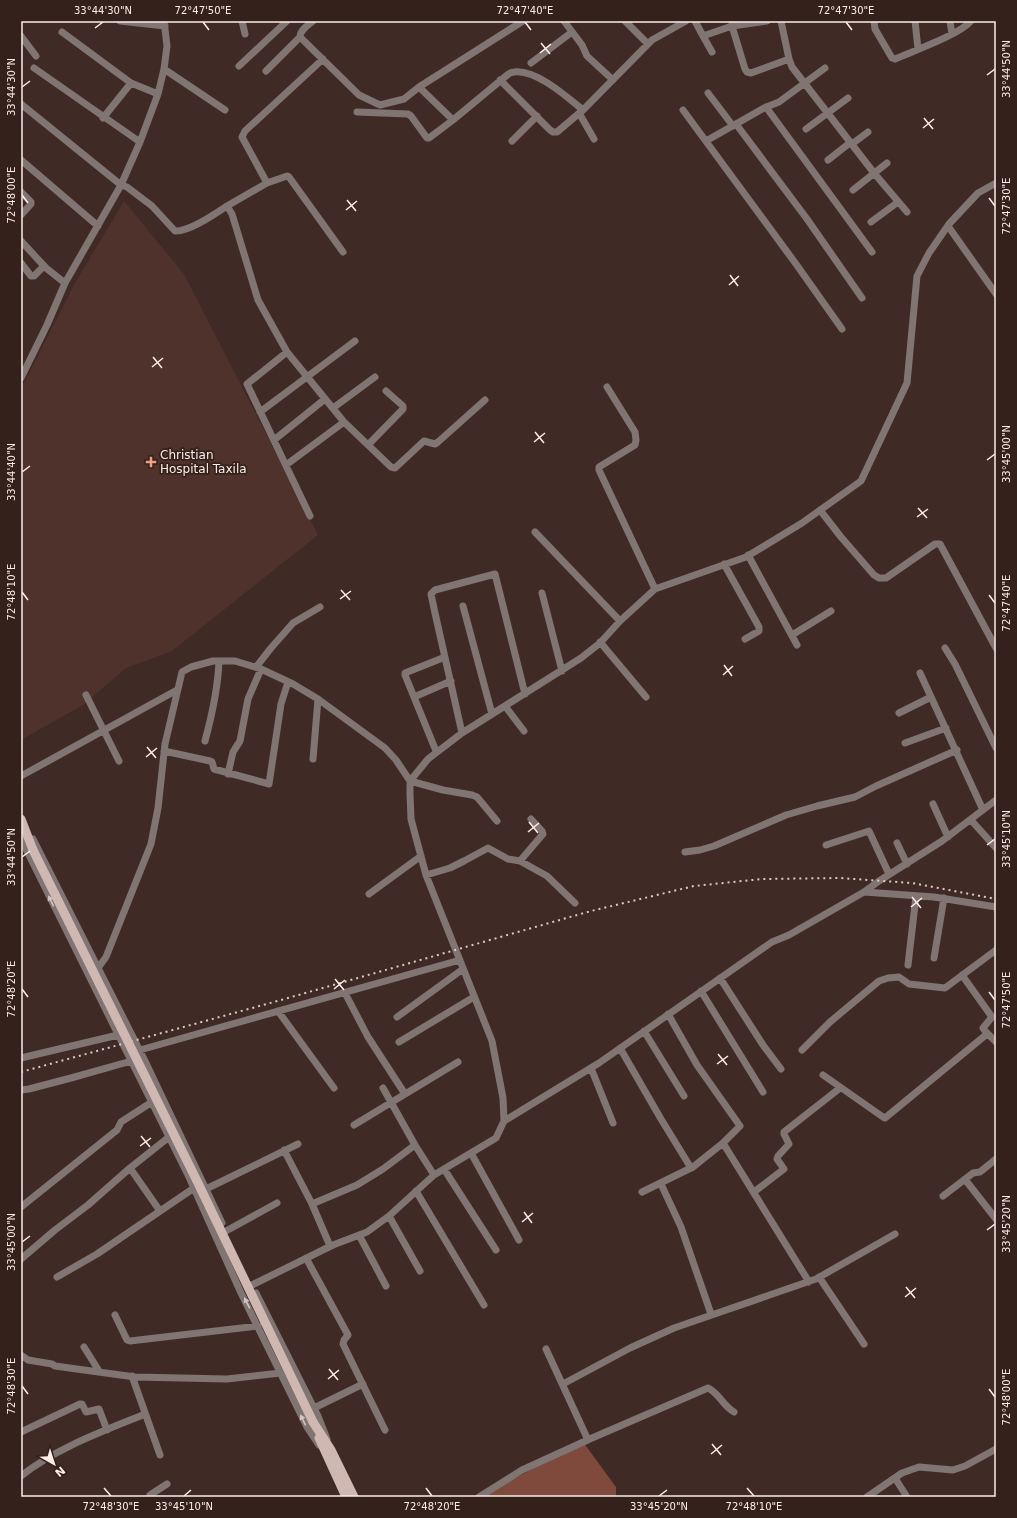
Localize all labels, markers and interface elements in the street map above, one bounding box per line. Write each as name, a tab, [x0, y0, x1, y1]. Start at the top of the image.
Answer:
text: 33°44'30"N	[74, 5, 132, 16]
text: 72°47'50"E	[175, 5, 231, 16]
text: 72°47'40"E	[497, 5, 553, 16]
text: 72°47'30"E	[818, 5, 874, 16]
text: 33°44'50"N	[1001, 40, 1012, 98]
text: 33°44'30"N	[6, 58, 17, 116]
text: 72°48'00"E	[6, 167, 17, 223]
text: 72°47'30"E	[1001, 178, 1012, 234]
text: 33°45'00"N	[1001, 425, 1012, 483]
text: 33°44'40"N	[6, 443, 17, 501]
place label: Christian Hospital Taxila	[160, 448, 247, 476]
marker: Christian Hospital Taxila	[145, 456, 157, 468]
text: 72°48'10"E	[6, 564, 17, 620]
text: 72°47'40"E	[1001, 575, 1012, 631]
text: 33°45'10"N	[1001, 810, 1012, 868]
text: 33°44'50"N	[6, 828, 17, 886]
one-way arrow	[48, 895, 54, 906]
text: 72°48'20"E	[6, 961, 17, 1017]
text: 72°47'50"E	[1001, 972, 1012, 1028]
text: 33°45'20"N	[1001, 1195, 1012, 1253]
text: 33°45'00"N	[6, 1213, 17, 1271]
one-way arrow	[243, 1297, 250, 1309]
text: 72°48'30"E	[6, 1358, 17, 1414]
text: 72°48'00"E	[1001, 1369, 1012, 1425]
one-way arrow	[300, 1414, 307, 1426]
north arrow	[34, 1444, 74, 1484]
text: N	[52, 1463, 68, 1479]
text: 72°48'30"E	[83, 1501, 139, 1512]
text: 33°45'10"N	[155, 1501, 213, 1512]
text: 72°48'20"E	[404, 1501, 460, 1512]
text: 33°45'20"N	[630, 1501, 688, 1512]
text: 72°48'10"E	[726, 1501, 782, 1512]

